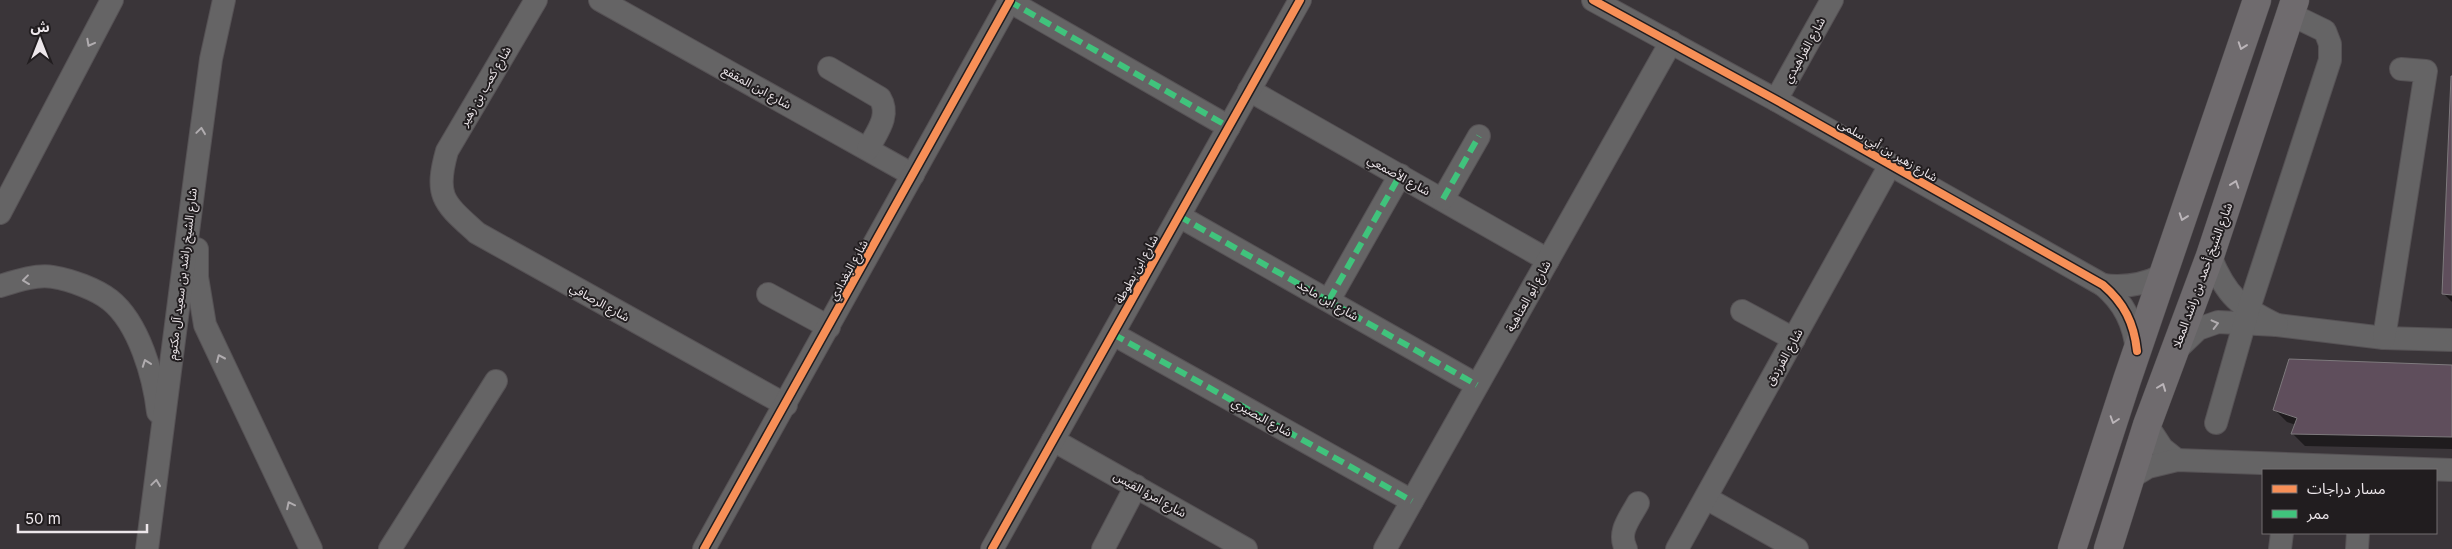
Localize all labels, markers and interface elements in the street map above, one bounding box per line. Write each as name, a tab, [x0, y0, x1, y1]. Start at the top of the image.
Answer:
north arrow	[15, 15, 65, 65]
street label: شارع الفراهيدي	[1780, 15, 1831, 87]
text: ش	[30, 18, 50, 35]
one-way arrow	[86, 38, 96, 47]
one-way arrow	[2237, 41, 2247, 50]
street label: شارع كعب بن زهير	[456, 43, 516, 131]
street label: شارع ابن المقفع	[719, 62, 794, 114]
street label: شارع زهير بن أبي سلمى	[1834, 115, 1940, 187]
one-way arrow	[195, 127, 206, 135]
street label: شارع الأصمعي	[1364, 152, 1433, 201]
one-way arrow	[2229, 181, 2239, 189]
street label: شارع الشيخ راشد بن سعيد آل مكتوم	[164, 187, 202, 361]
street label: شارع الشيخ أحمد بن راشد المعلا	[2169, 201, 2237, 350]
one-way arrow	[2179, 212, 2189, 220]
street label: شارع ابن بطوطة	[1111, 232, 1163, 307]
street label: شارع البغدادي	[825, 237, 873, 304]
street label: شارع أبو العتاهية	[1502, 258, 1556, 335]
one-way arrow	[22, 274, 30, 285]
street label: شارع ابن ماجد	[1294, 276, 1361, 325]
street label: شارع الرصافي	[566, 280, 632, 327]
one-way arrow	[2210, 319, 2219, 330]
street label: شارع الفرزدق	[1762, 326, 1807, 389]
one-way arrow	[216, 354, 227, 363]
one-way arrow	[142, 359, 152, 368]
one-way arrow	[2156, 383, 2166, 391]
street label: شارع البصيري	[1228, 394, 1295, 442]
one-way arrow	[2109, 415, 2119, 424]
street label: شارع امرؤ القيس	[1110, 468, 1189, 522]
legend	[2262, 469, 2437, 534]
one-way arrow	[150, 479, 161, 487]
text: مسار دراجات	[2307, 479, 2386, 498]
one-way arrow	[285, 501, 296, 510]
scale bar	[18, 502, 146, 534]
text: ممر	[2306, 504, 2330, 523]
text: 50 m	[25, 509, 61, 528]

